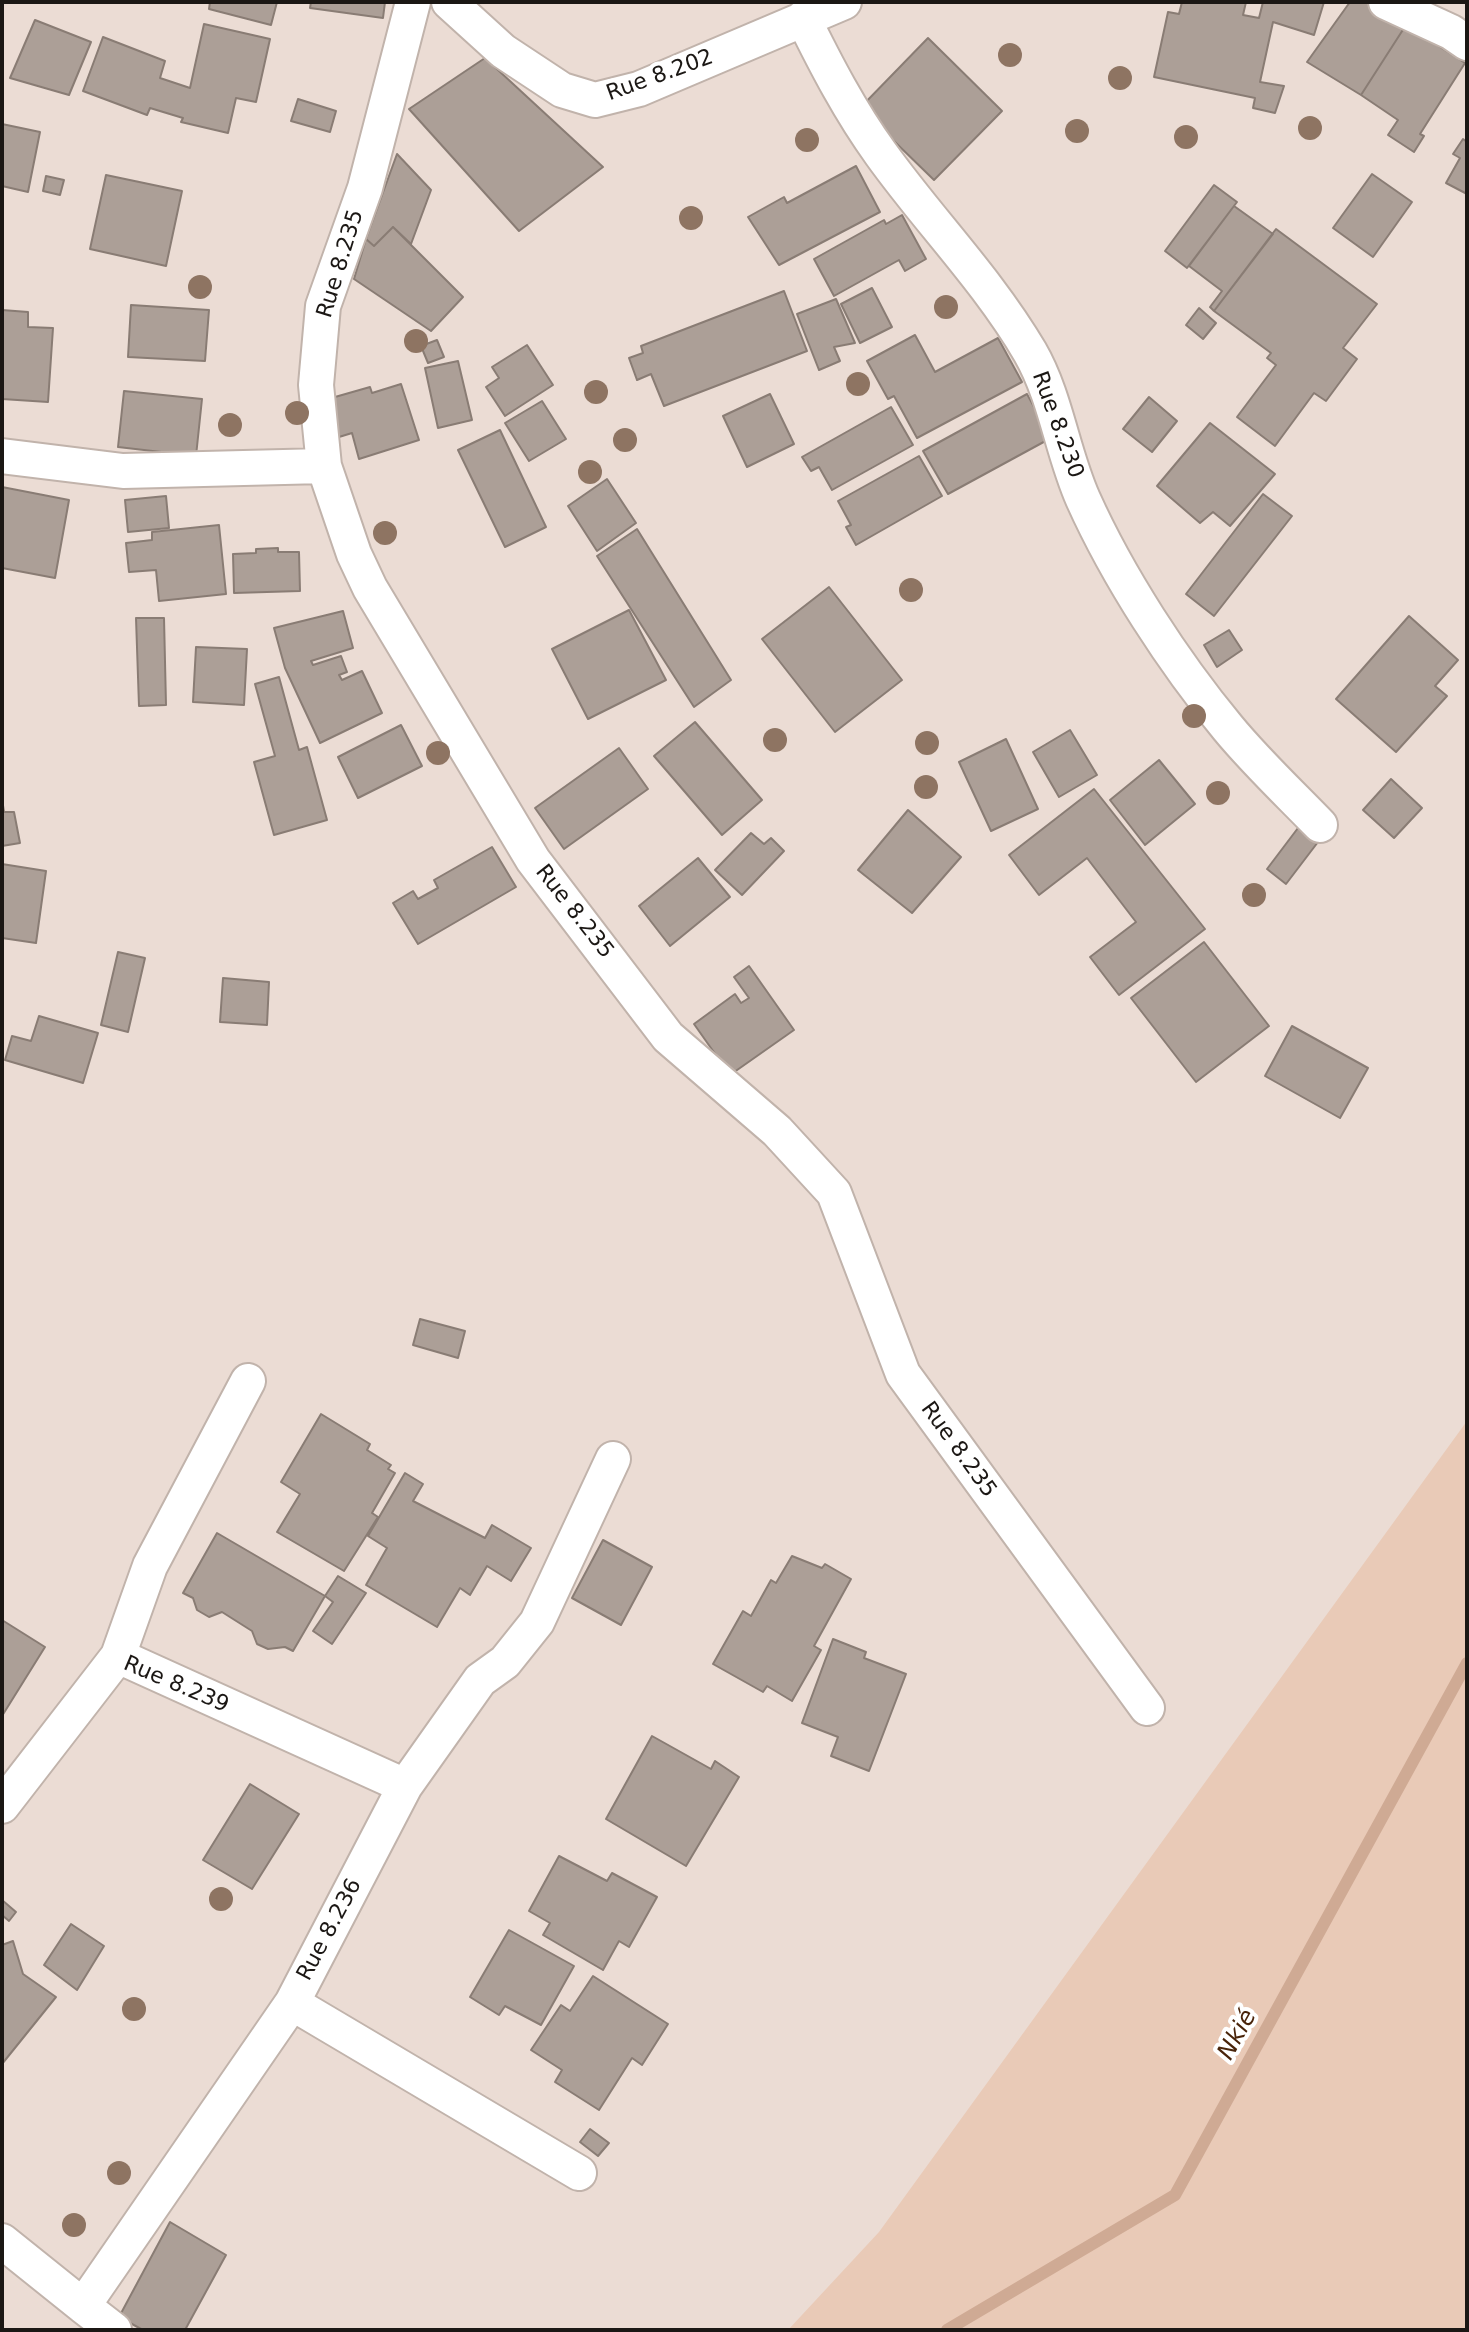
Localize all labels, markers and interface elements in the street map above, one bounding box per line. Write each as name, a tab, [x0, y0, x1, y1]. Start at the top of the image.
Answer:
street label: Rue 8.202	[603, 44, 717, 108]
street label: Rue 8.235	[312, 207, 370, 321]
street label: Rue 8.230	[1025, 368, 1089, 482]
street label: Rue 8.235	[529, 860, 619, 964]
street label: Rue 8.235	[914, 1397, 1002, 1503]
street label: Rue 8.239	[119, 1651, 233, 1719]
street label: Rue 8.236	[292, 1874, 368, 1986]
water label: Nkié	[1212, 2005, 1264, 2065]

